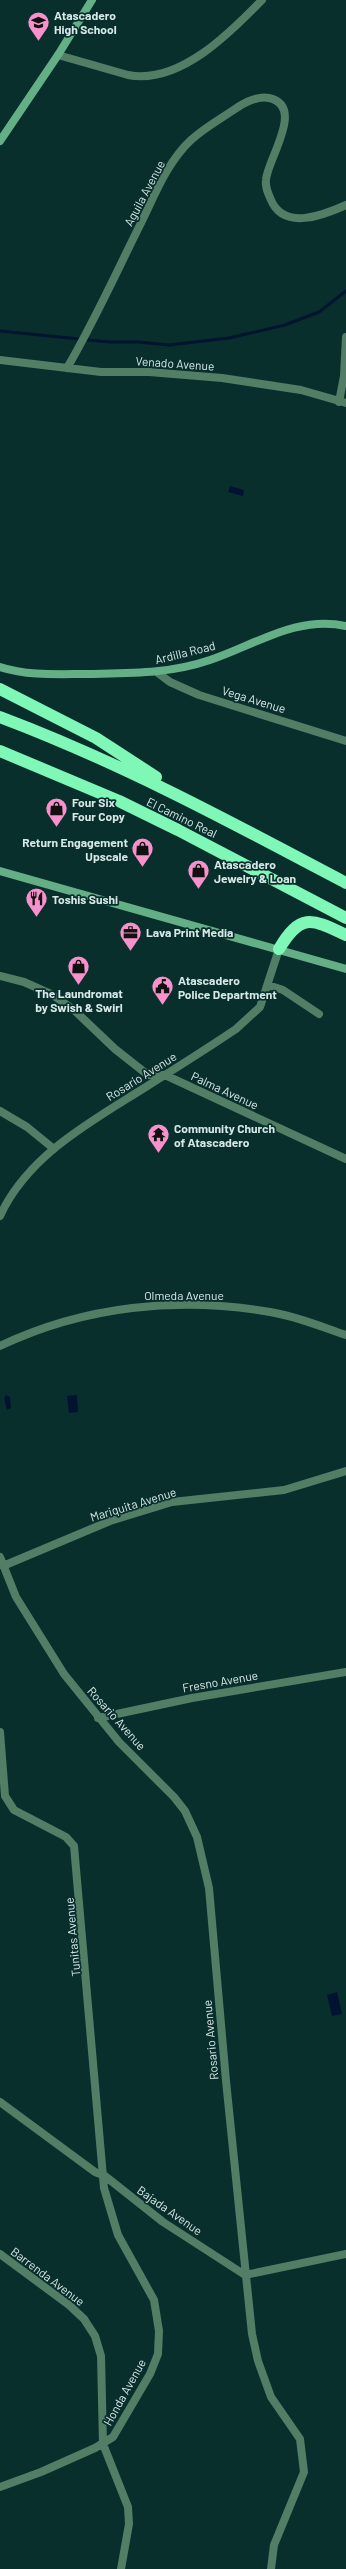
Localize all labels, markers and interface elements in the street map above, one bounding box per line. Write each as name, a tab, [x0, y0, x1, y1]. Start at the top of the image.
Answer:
place label: Atascadero High School	[54, 8, 117, 36]
school or university icon: Atascadero High School	[26, 9, 52, 42]
street label: Aguila Avenue	[121, 158, 167, 228]
street label: Venado Avenue	[135, 353, 215, 373]
street label: Ardilla Road	[153, 638, 217, 666]
street label: Vega Avenue	[220, 683, 288, 715]
street label: El Camino Real	[145, 794, 219, 840]
place label: Four Six Four Copy	[72, 795, 125, 823]
shop icon: Four Six Four Copy	[43, 796, 69, 829]
place label: Return Engagement Upscale	[22, 835, 128, 863]
shop icon: Return Engagement Upscale	[130, 836, 156, 869]
place label: Atascadero Jewelry & Loan	[214, 857, 296, 885]
shop icon: Atascadero Jewelry & Loan	[185, 858, 211, 891]
restaurant icon: Toshis Sushi	[23, 886, 49, 919]
place label: Toshis Sushi	[52, 892, 118, 906]
office icon: Lava Print Media	[118, 919, 144, 952]
place label: Lava Print Media	[146, 925, 233, 939]
shop icon: The Laundromat by Swish & Swirl	[66, 953, 92, 986]
place label: Atascadero Police Department	[178, 973, 277, 1001]
public building icon: Atascadero Police Department	[149, 974, 175, 1007]
place label: The Laundromat by Swish & Swirl	[35, 986, 123, 1014]
street label: Rosario Avenue	[103, 1049, 179, 1103]
street label: Palma Avenue	[189, 1068, 261, 1112]
place label: Community Church of Atascadero	[174, 1121, 275, 1149]
temple icon: Community Church of Atascadero	[146, 1122, 172, 1155]
street label: Olmeda Avenue	[144, 1288, 224, 1302]
street label: Mariquita Avenue	[88, 1484, 178, 1524]
street label: Fresno Avenue	[181, 1667, 259, 1695]
street label: Rosario Avenue	[85, 1683, 149, 1753]
street label: Tunitas Avenue	[62, 1897, 82, 1977]
street label: Rosario Avenue	[200, 1999, 220, 2081]
street label: Bajada Avenue	[135, 2183, 205, 2237]
street label: Barrenda Avenue	[9, 2244, 87, 2308]
street label: Honda Avenue	[100, 2356, 148, 2428]

